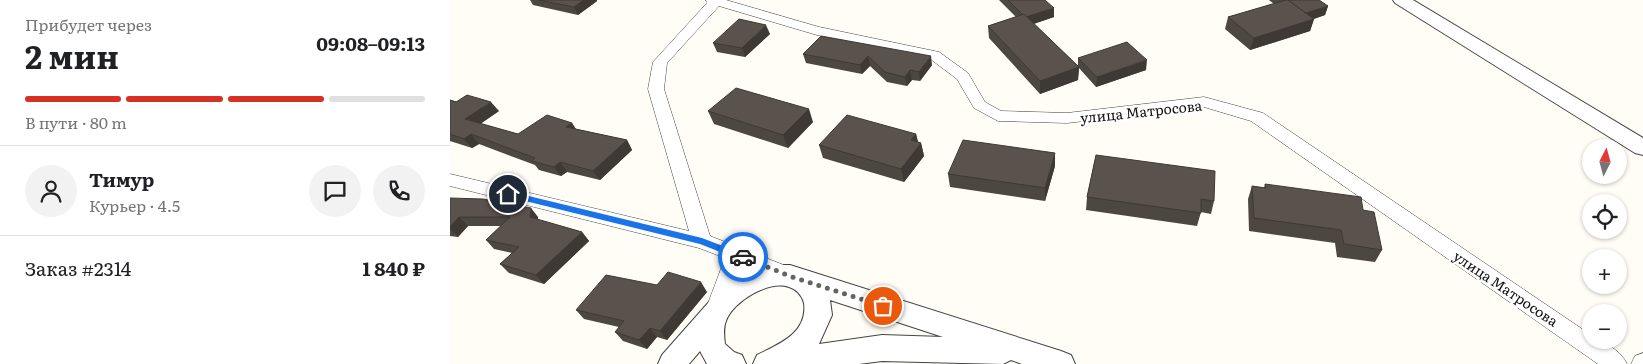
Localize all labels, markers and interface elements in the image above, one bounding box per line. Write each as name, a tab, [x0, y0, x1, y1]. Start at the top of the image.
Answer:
text: Прибудет через	[25, 12, 152, 36]
text: 09:08–09:13	[316, 29, 425, 57]
text: 2 мин	[25, 31, 119, 79]
street label: улица Матросова	[1079, 95, 1203, 127]
text: В пути · 80 m	[25, 110, 127, 134]
north arrow	[1582, 139, 1628, 184]
map controls	[1582, 139, 1627, 349]
button: person	[25, 165, 77, 217]
text: Тимур	[89, 165, 154, 193]
button: chat	[309, 165, 361, 217]
button: phone	[373, 165, 425, 217]
pin	[487, 173, 529, 215]
icon: home	[494, 180, 522, 208]
text: Курьер · 4.5	[89, 193, 180, 217]
button: locate	[1582, 194, 1627, 239]
courier	[718, 232, 768, 282]
icon: car	[729, 243, 757, 271]
street label: улица Матросова	[1450, 245, 1563, 331]
button: +	[1582, 249, 1627, 294]
text: Заказ #2314	[25, 254, 131, 282]
text: 1 840 ₽	[362, 254, 425, 282]
pin	[862, 285, 904, 327]
icon: bag	[869, 292, 897, 320]
button: −	[1582, 304, 1627, 349]

